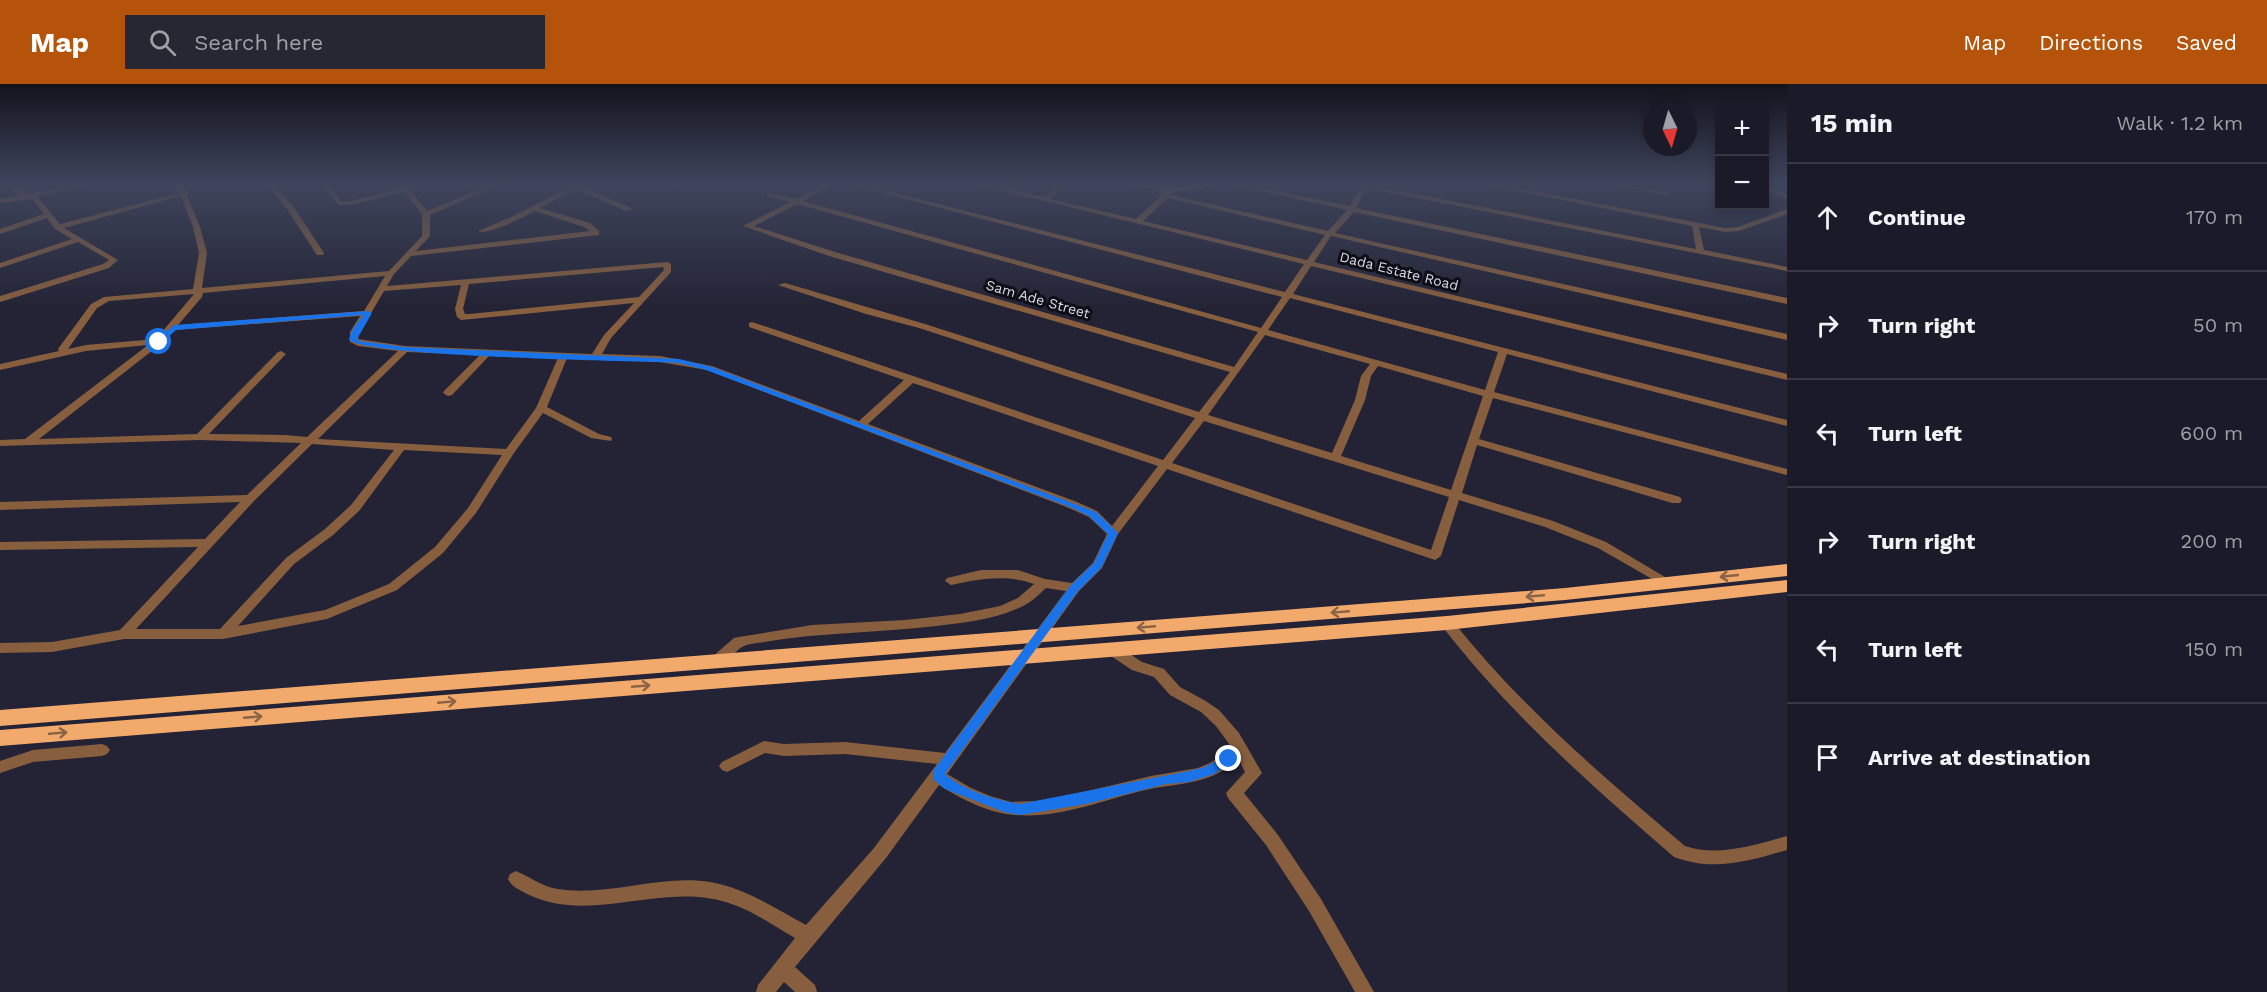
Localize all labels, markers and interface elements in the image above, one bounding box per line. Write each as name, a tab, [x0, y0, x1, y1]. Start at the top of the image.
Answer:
search box	[125, 15, 545, 69]
text: Map	[30, 26, 89, 59]
icon: search	[146, 26, 179, 59]
text: Search here	[194, 30, 323, 55]
text: Map	[1963, 30, 2006, 55]
text: Directions	[2039, 30, 2143, 55]
text: Saved	[2176, 30, 2237, 55]
north arrow	[1643, 102, 1697, 156]
map controls	[1715, 102, 1769, 210]
button: +	[1715, 102, 1769, 156]
text: 15 min	[1811, 108, 1893, 138]
text: Walk · 1.2 km	[2116, 111, 2243, 135]
button: −	[1715, 156, 1769, 210]
icon: ahead	[1811, 201, 1844, 234]
text: Continue	[1868, 205, 1966, 230]
text: 170 m	[2186, 205, 2243, 229]
street label: Dada Estate Road	[1338, 248, 1460, 294]
street label: Sam Ade Street	[984, 277, 1092, 322]
icon: right	[1811, 309, 1844, 342]
text: Turn right	[1868, 313, 1975, 338]
text: 50 m	[2193, 313, 2243, 337]
route start	[145, 328, 171, 354]
icon: left	[1811, 417, 1844, 450]
text: Turn left	[1868, 421, 1962, 446]
text: 600 m	[2180, 421, 2243, 445]
icon: right	[1811, 525, 1844, 558]
text: Turn right	[1868, 529, 1975, 554]
text: 200 m	[2181, 529, 2243, 553]
one-way arrow	[1719, 571, 1739, 582]
one-way arrow	[1525, 591, 1545, 602]
one-way arrow	[1331, 606, 1351, 617]
one-way arrow	[1137, 622, 1157, 633]
icon: left	[1811, 633, 1844, 666]
text: Turn left	[1868, 637, 1962, 662]
text: 150 m	[2185, 637, 2243, 661]
one-way arrow	[631, 680, 651, 691]
one-way arrow	[437, 696, 457, 707]
one-way arrow	[242, 712, 262, 723]
one-way arrow	[48, 727, 68, 738]
icon: arrive	[1811, 741, 1844, 774]
route end	[1215, 745, 1241, 771]
text: Arrive at destination	[1868, 745, 2091, 770]

